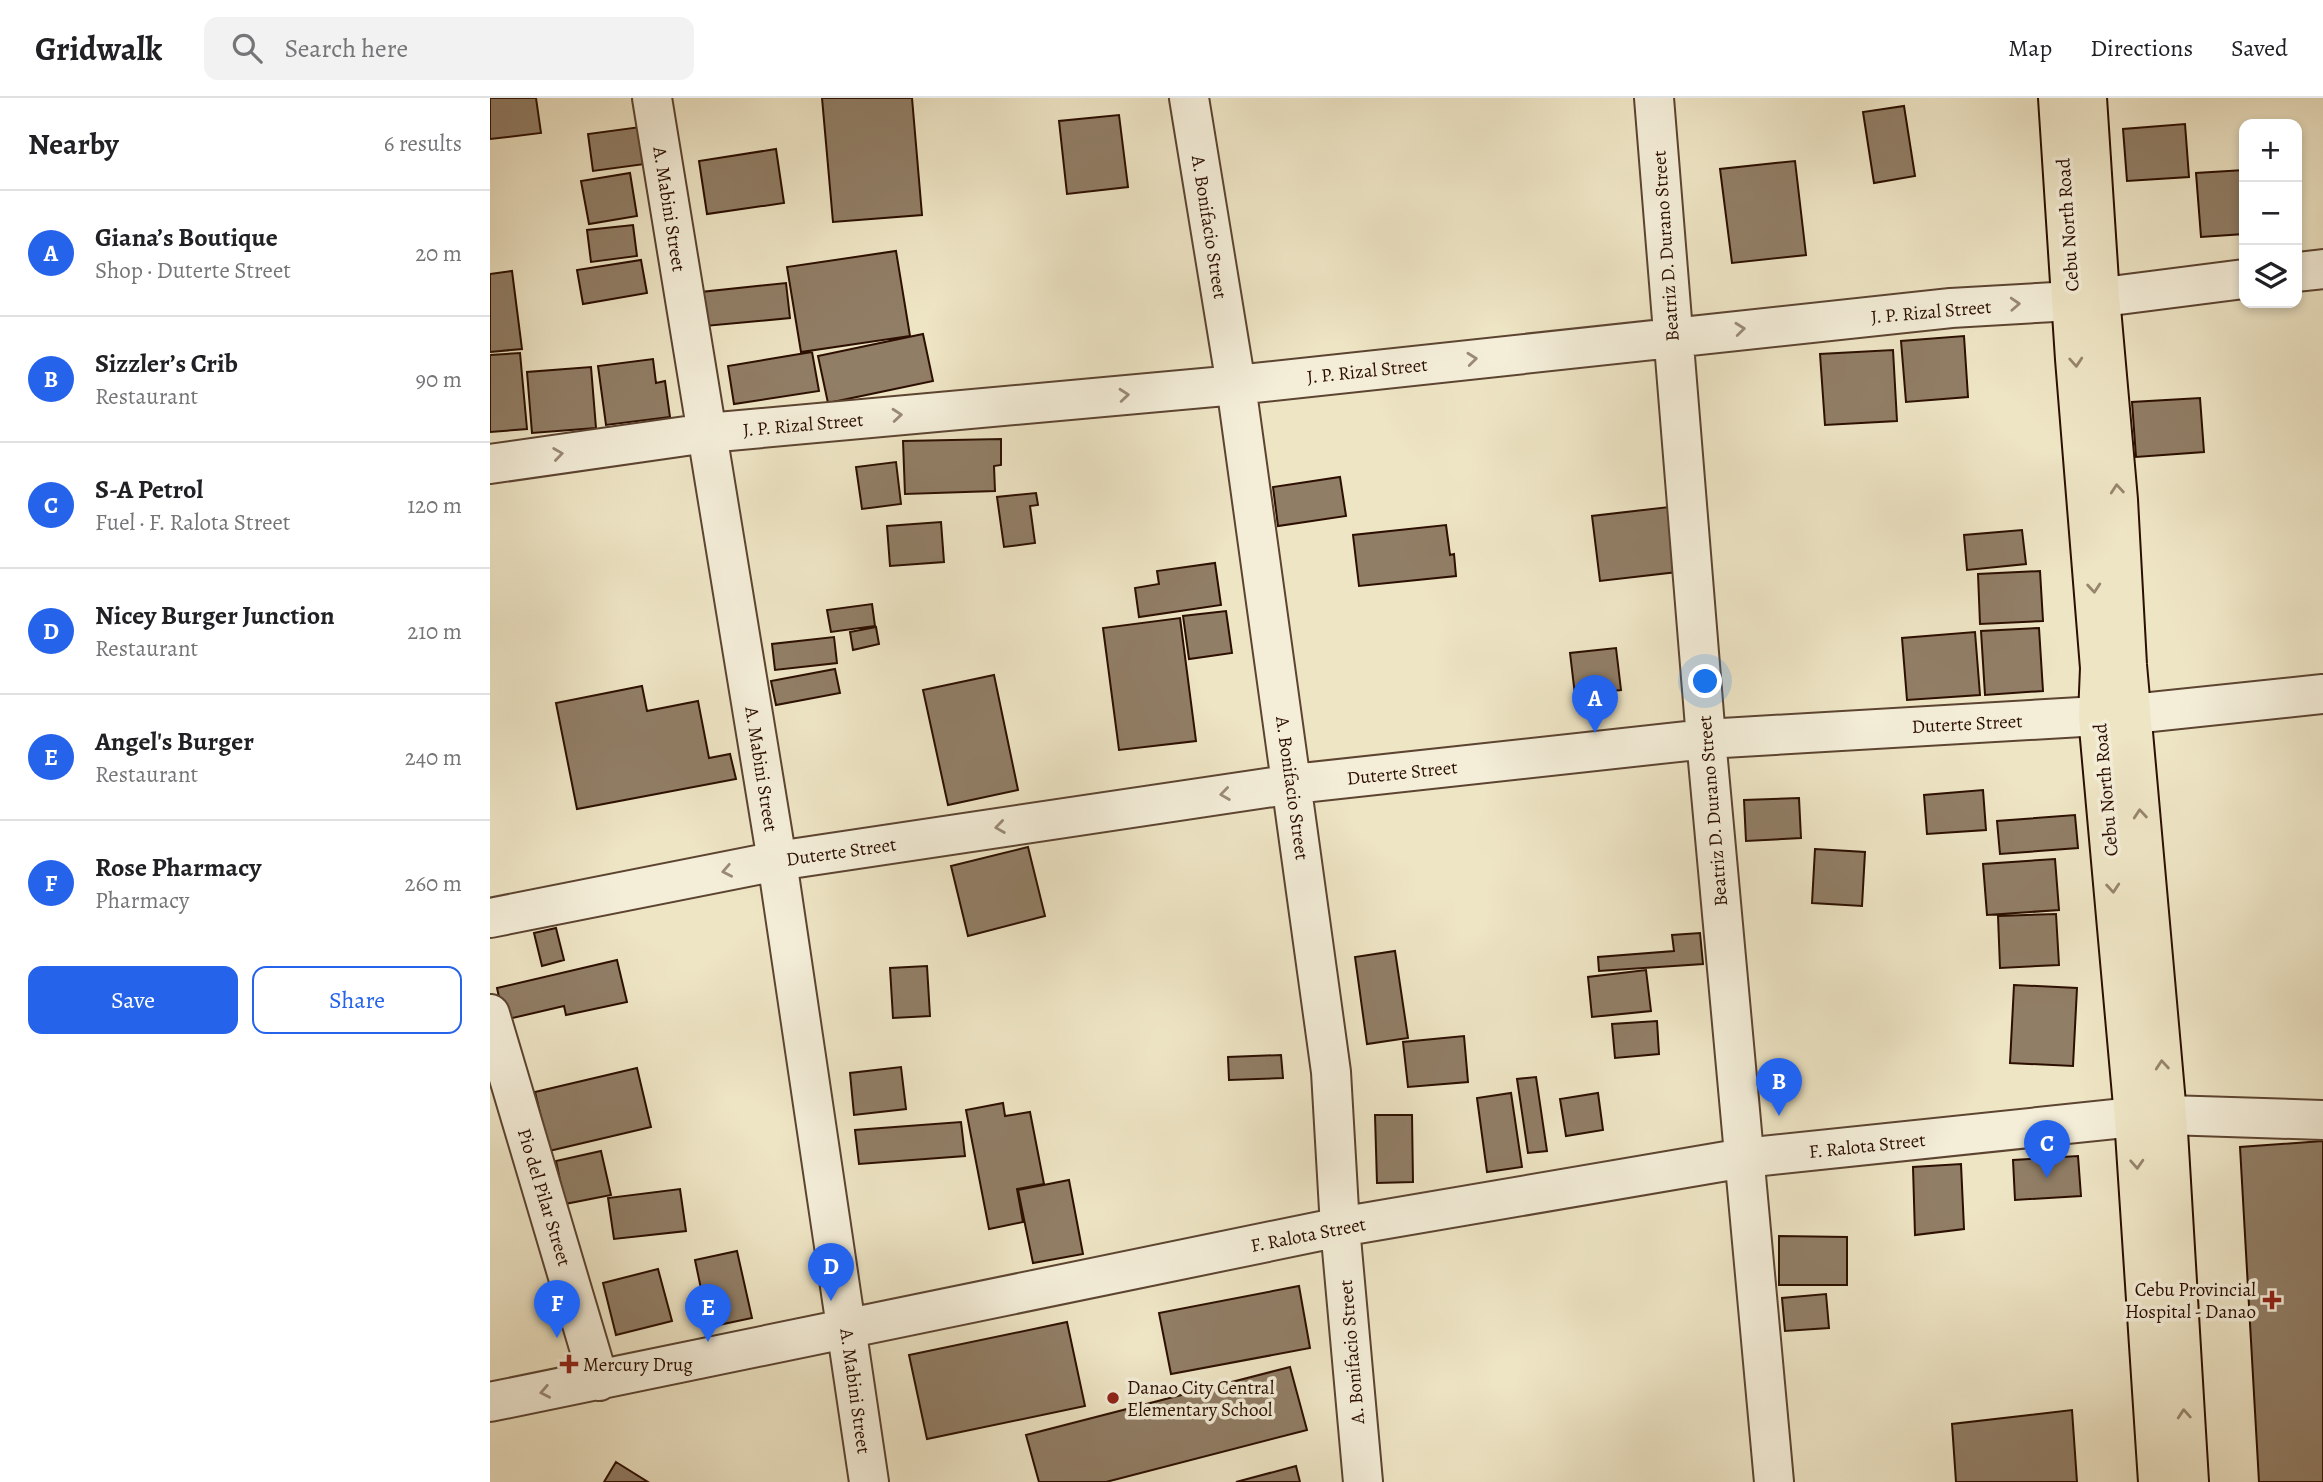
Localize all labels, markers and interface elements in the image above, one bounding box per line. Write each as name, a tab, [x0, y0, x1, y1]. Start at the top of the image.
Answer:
search box	[204, 17, 694, 80]
text: Gridwalk	[35, 26, 162, 71]
icon: search	[228, 29, 266, 67]
text: Search here	[284, 31, 408, 66]
text: Map	[2008, 32, 2052, 64]
text: Directions	[2090, 32, 2193, 64]
text: Saved	[2231, 32, 2288, 64]
map controls	[2239, 119, 2302, 308]
button: +	[2239, 119, 2302, 182]
text: Nearby	[28, 124, 119, 164]
text: 6 results	[384, 128, 462, 159]
street label: A. Mabini Street	[646, 144, 692, 274]
street label: Beatriz D. Durano Street	[1646, 150, 1686, 342]
street label: A. Bonifacio Street	[1185, 153, 1233, 301]
street label: Cebu North Road	[2050, 157, 2086, 292]
button: −	[2239, 182, 2302, 245]
text: Giana’s Boutique	[95, 220, 278, 255]
text: A	[44, 238, 58, 269]
text: 20 m	[415, 238, 462, 269]
button: layers	[2239, 245, 2302, 308]
text: Shop · Duterte Street	[95, 255, 291, 286]
street label: J. P. Rizal Street	[1870, 294, 1992, 330]
one-way arrow	[2010, 297, 2021, 312]
one-way arrow	[1734, 322, 1746, 337]
text: Sizzler’s Crib	[95, 346, 238, 381]
one-way arrow	[1466, 351, 1478, 366]
street label: J. P. Rizal Street	[1306, 352, 1429, 390]
one-way arrow	[2068, 356, 2083, 367]
text: B	[44, 364, 58, 395]
text: 90 m	[416, 364, 462, 395]
text: Restaurant	[95, 381, 198, 412]
one-way arrow	[1118, 388, 1129, 403]
street label: J. P. Rizal Street	[742, 407, 864, 443]
one-way arrow	[891, 408, 903, 423]
one-way arrow	[552, 447, 563, 462]
text: S-A Petrol	[95, 472, 203, 507]
one-way arrow	[2110, 483, 2125, 494]
text: C	[44, 490, 58, 521]
text: 120 m	[407, 490, 462, 521]
text: Fuel · F. Ralota Street	[95, 507, 290, 538]
one-way arrow	[2086, 583, 2101, 594]
text: Nicey Burger Junction	[95, 598, 335, 633]
text: D	[43, 616, 59, 647]
text: 210 m	[407, 616, 462, 647]
text: Restaurant	[95, 633, 198, 664]
your location	[1688, 664, 1722, 698]
pin: A	[1572, 675, 1618, 733]
street label: A. Mabini Street	[738, 704, 784, 834]
street label: Duterte Street	[1911, 708, 2023, 740]
street label: A. Bonifacio Street	[1269, 714, 1315, 862]
street label: Beatriz D. Durano Street	[1692, 714, 1734, 907]
street label: Cebu North Road	[2087, 722, 2125, 858]
text: Angel's Burger	[95, 724, 254, 759]
text: E	[44, 742, 58, 773]
text: 240 m	[405, 742, 462, 773]
street label: Duterte Street	[1346, 754, 1459, 792]
text: Restaurant	[95, 759, 198, 790]
one-way arrow	[1219, 786, 1231, 801]
one-way arrow	[2133, 808, 2148, 819]
one-way arrow	[994, 820, 1006, 835]
street label: Duterte Street	[784, 831, 898, 873]
text: Rose Pharmacy	[95, 850, 261, 885]
one-way arrow	[721, 862, 733, 877]
text: F	[45, 868, 57, 899]
text: 260 m	[404, 868, 462, 899]
one-way arrow	[2106, 883, 2121, 894]
text: Pharmacy	[95, 885, 189, 916]
button: Save	[28, 966, 238, 1034]
button: Share	[252, 966, 462, 1034]
pin: B	[1756, 1058, 1802, 1116]
one-way arrow	[2155, 1059, 2170, 1070]
pin: C	[2024, 1120, 2070, 1178]
street label: Pio del Pilar Street	[511, 1125, 577, 1269]
street label: F. Ralota Street	[1808, 1127, 1927, 1165]
one-way arrow	[2129, 1159, 2144, 1170]
street label: F. Ralota Street	[1248, 1211, 1368, 1259]
pin: D	[808, 1243, 854, 1301]
place label: Cebu Provincial Hospital - Danao	[2125, 1277, 2256, 1325]
street label: A. Bonifacio Street	[1333, 1279, 1371, 1426]
pin: F	[534, 1280, 580, 1338]
pin: E	[685, 1284, 731, 1342]
marker: Cebu Provincial Hospital - Danao	[2262, 1290, 2282, 1310]
street label: A. Mabini Street	[833, 1326, 877, 1455]
place label: Mercury Drug	[583, 1352, 693, 1378]
marker: Mercury Drug	[561, 1356, 577, 1372]
place label: Danao City Central Elementary School	[1127, 1375, 1275, 1423]
one-way arrow	[539, 1383, 551, 1398]
marker: Danao City Central Elementary School	[1105, 1390, 1121, 1406]
one-way arrow	[2177, 1408, 2192, 1419]

